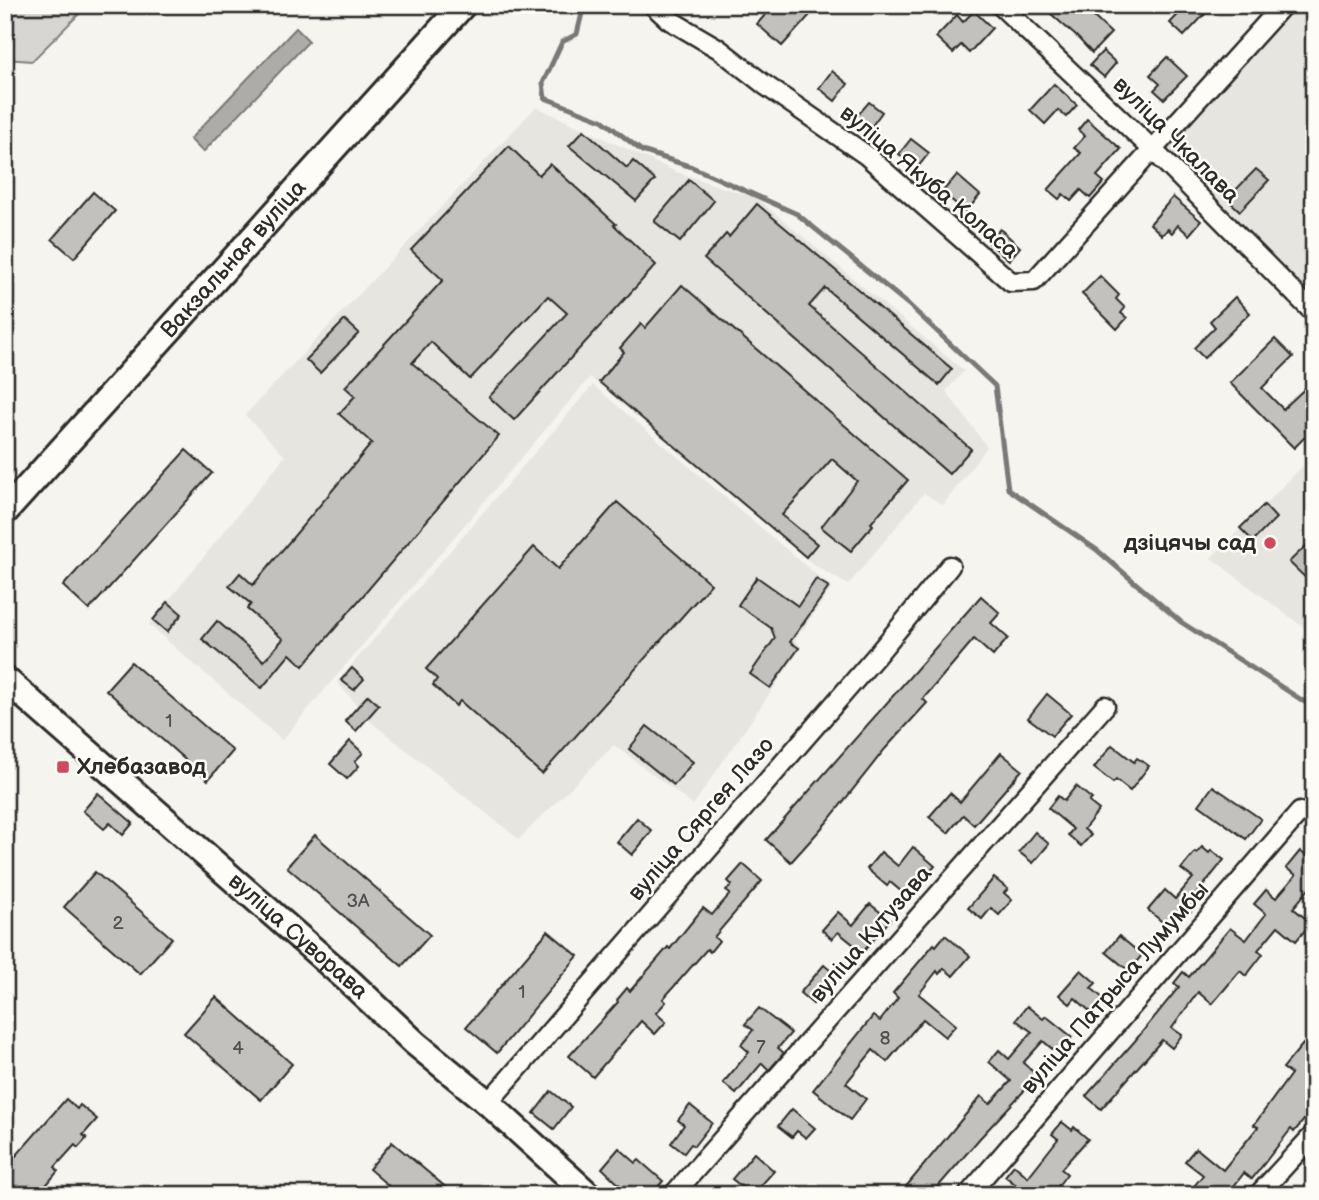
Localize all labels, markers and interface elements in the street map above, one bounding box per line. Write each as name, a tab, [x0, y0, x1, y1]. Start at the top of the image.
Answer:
street label: вуліца Чкалава	[1107, 71, 1245, 209]
street label: вуліца Якуба Коласа	[834, 99, 1024, 265]
street label: Вакзальная вуліца	[155, 174, 313, 344]
place label: дзіцячы сад	[1123, 529, 1256, 557]
marker: дзіцячы сад	[1262, 535, 1278, 551]
house number: 1	[165, 710, 173, 733]
street label: вуліца Сяргея Лазо	[622, 731, 780, 907]
place label: Хлебазавод	[76, 753, 206, 781]
marker: Хлебазавод	[55, 759, 71, 775]
street label: вуліца Кутузава	[804, 860, 938, 1008]
street label: вуліца Суворава	[222, 867, 374, 1006]
street label: вуліца Патрыса Лумумбы	[1015, 876, 1215, 1100]
house number: 3А	[346, 890, 370, 913]
house number: 2	[112, 912, 124, 935]
house number: 1	[518, 981, 526, 1004]
house number: 8	[879, 1027, 891, 1050]
house number: 7	[756, 1036, 766, 1059]
house number: 4	[232, 1037, 244, 1060]

